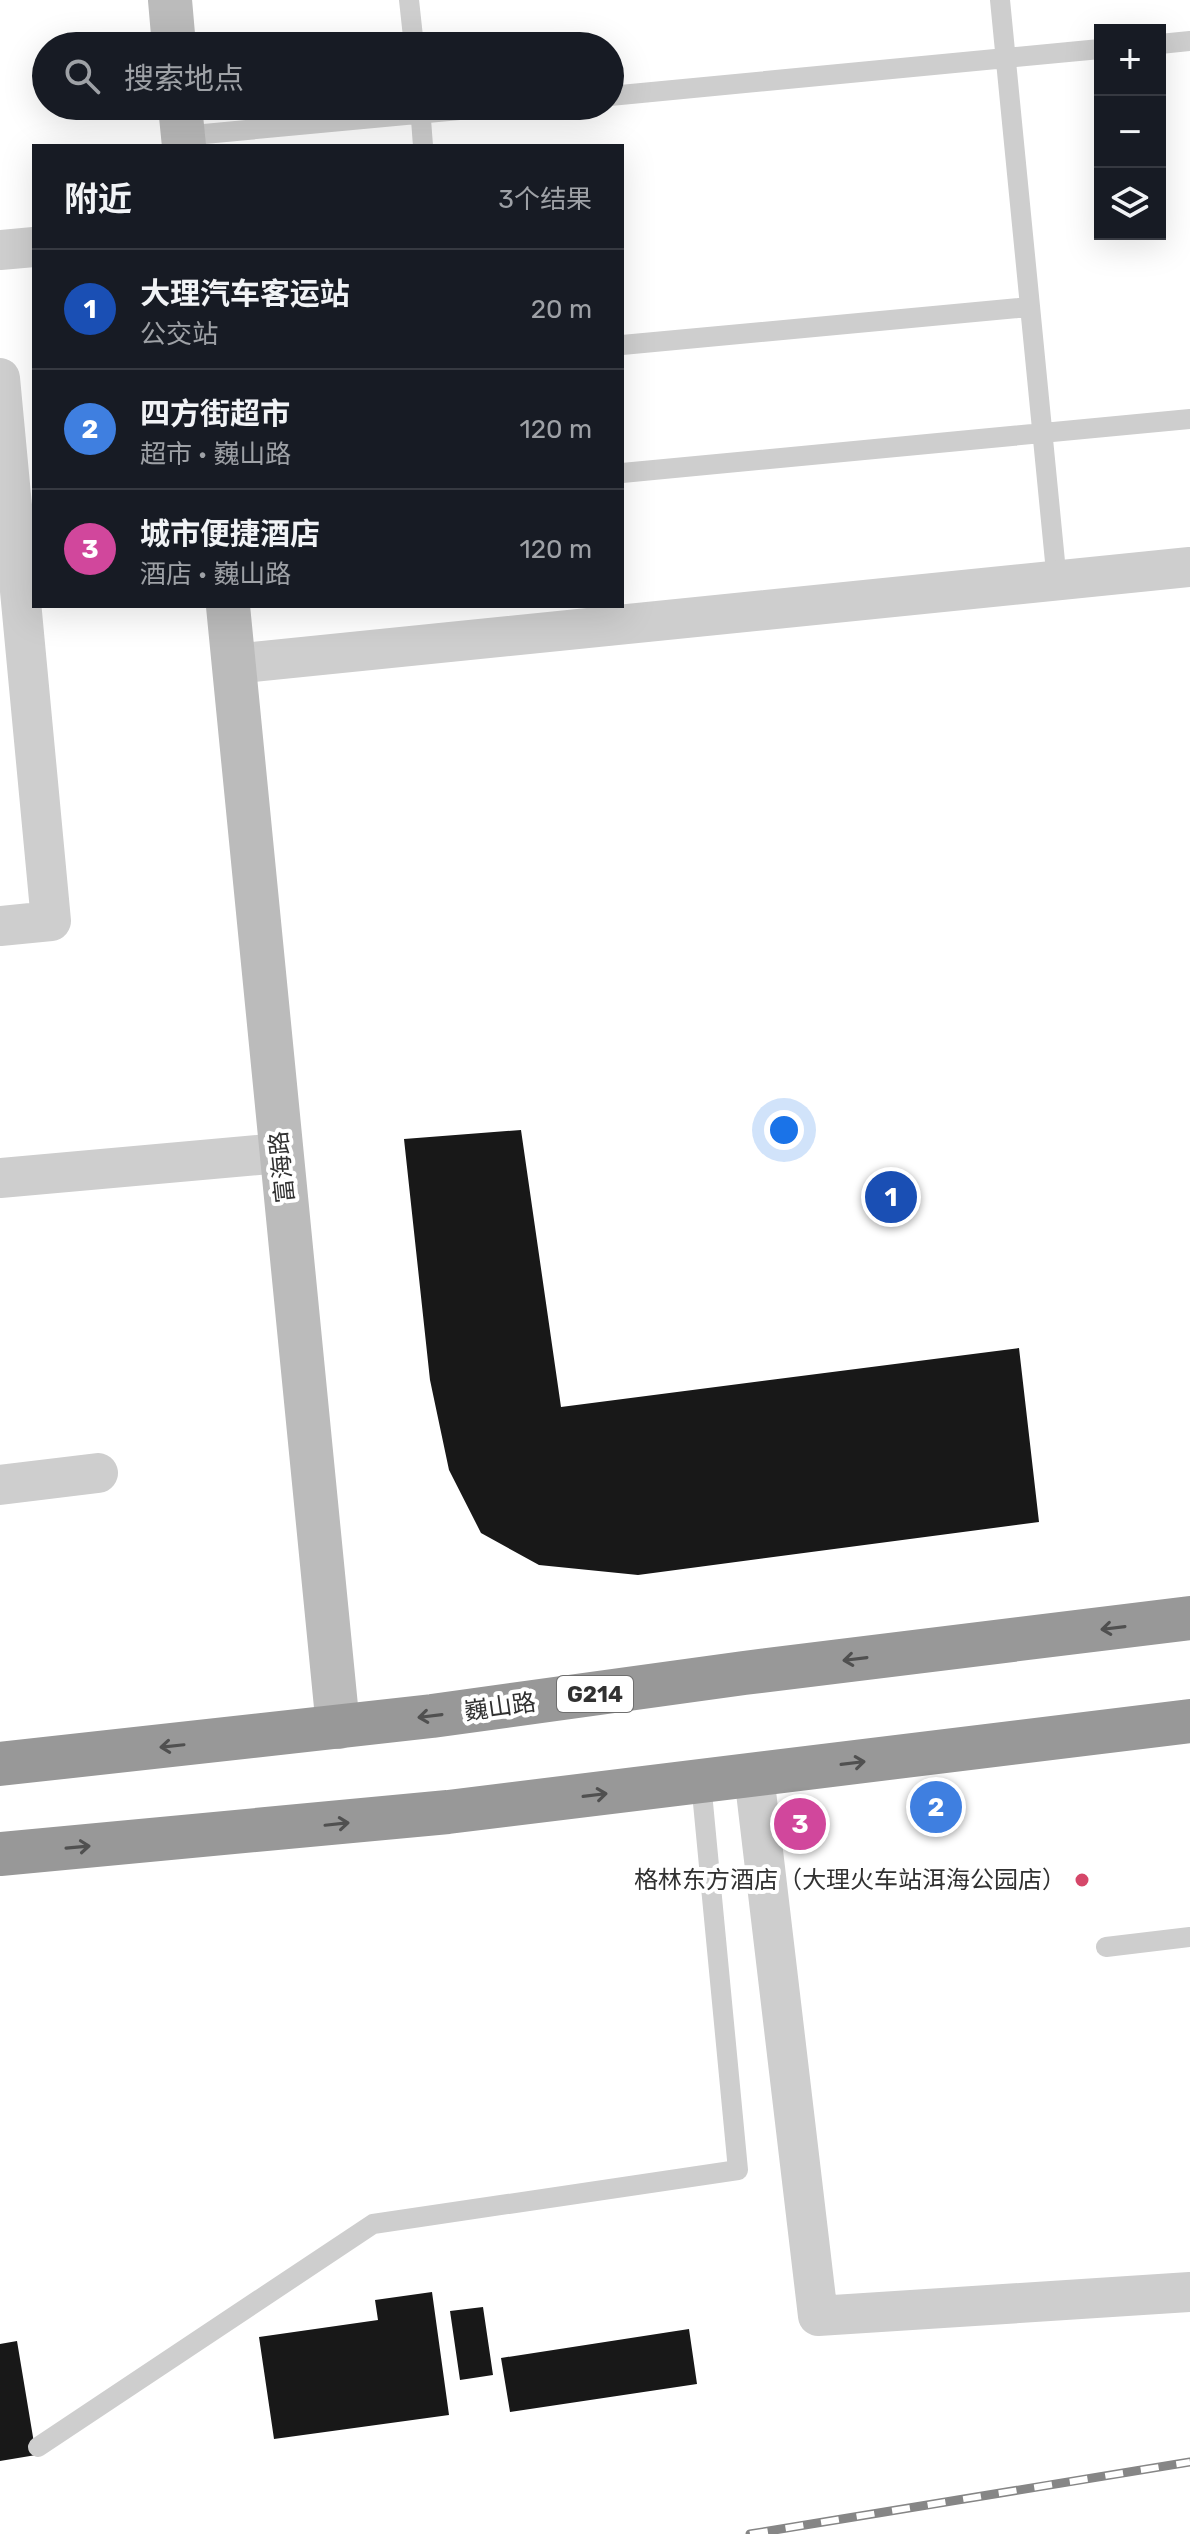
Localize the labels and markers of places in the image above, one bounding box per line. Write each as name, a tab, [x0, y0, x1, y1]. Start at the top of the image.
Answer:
pin: 1	[865, 1167, 917, 1227]
pin: 2	[910, 1777, 962, 1837]
pin: 3	[774, 1794, 826, 1854]
place label: 格林东方酒店（大理火车站洱海公园店）	[634, 1866, 1066, 1894]
marker: 格林东方酒店（大理火车站洱海公园店）	[1073, 1871, 1091, 1889]

